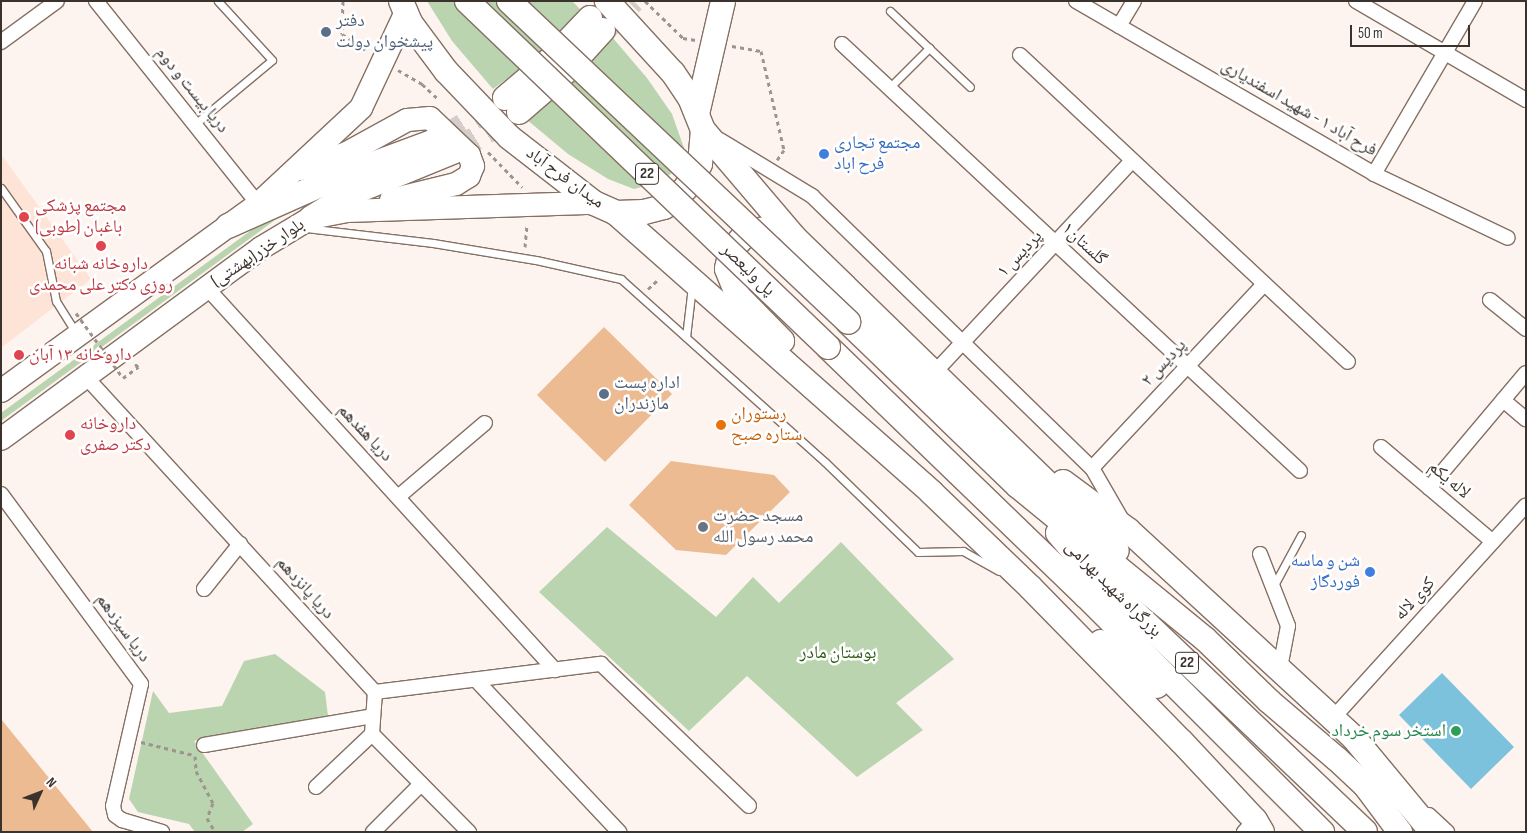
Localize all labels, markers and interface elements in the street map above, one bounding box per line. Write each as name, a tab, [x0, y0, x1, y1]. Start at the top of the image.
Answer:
place label: دفتر پیشخوان دولت	[336, 11, 433, 54]
scale bar	[1352, 15, 1472, 47]
text: 50 m	[1358, 24, 1383, 43]
marker: دفتر پیشخوان دولت	[320, 26, 332, 38]
street label: دریا بیست و دوم	[151, 42, 233, 138]
street label: فرح آباد ۱ - شهید اسفندیاری	[1217, 55, 1381, 161]
place label: مجتمع تجاری فرح اباد	[834, 133, 920, 176]
street label: میدان فرح آباد	[522, 142, 608, 214]
marker: مجتمع تجاری فرح اباد	[818, 148, 830, 160]
road number: 22	[634, 160, 660, 188]
place label: مجتمع پزشکی باغبان (طوبی)	[35, 196, 126, 238]
marker: مجتمع پزشکی باغبان (طوبی)	[17, 210, 31, 224]
street label: بلوار خزر(بهشتی)	[207, 214, 309, 292]
street label: گلستان۱	[1057, 218, 1111, 270]
street label: پردیس ۱	[993, 226, 1047, 282]
street label: پل ولیعصر	[716, 239, 780, 301]
marker: داروخانه شبانه روزی دکتر علی محمدی	[95, 240, 107, 252]
place label: داروخانه شبانه روزی دکتر علی محمدی	[29, 254, 173, 296]
street label: پردیس ۲	[1137, 335, 1191, 391]
place label: داروخانه ١٣ آبان	[29, 344, 131, 366]
marker: داروخانه ١٣ آبان	[13, 349, 25, 361]
place label: اداره پست مازندران	[614, 373, 680, 416]
marker: اداره پست مازندران	[598, 388, 610, 400]
street label: دریا هفدهم	[333, 400, 397, 466]
place label: رستوران ستاره صبح	[731, 404, 802, 446]
place label: داروخانه دکتر صفری	[80, 414, 151, 456]
marker: رستوران ستاره صبح	[715, 419, 727, 431]
marker: داروخانه دکتر صفری	[64, 429, 76, 441]
street label: لاله یکم	[1424, 456, 1474, 504]
place label: مسجد حضرت محمد رسول الله	[713, 506, 813, 548]
marker: مسجد حضرت محمد رسول الله	[697, 521, 709, 533]
street label: بزرگراه شهید بهرامی	[1060, 536, 1166, 642]
place label: شن و ماسه فوردگاز	[1291, 551, 1360, 594]
street label: دریا پانزدهم	[271, 552, 339, 624]
marker: شن و ماسه فوردگاز	[1364, 566, 1376, 578]
street label: کوی لاله	[1390, 573, 1440, 625]
street label: دریا سیزدهم	[91, 589, 155, 667]
park label: بوستان مادر	[800, 642, 876, 664]
road number: 22	[1174, 650, 1200, 676]
place label: استخر سوم خرداد	[1331, 720, 1446, 742]
marker: استخر سوم خرداد	[1450, 725, 1462, 737]
north arrow	[15, 768, 65, 818]
text: N	[43, 774, 60, 791]

